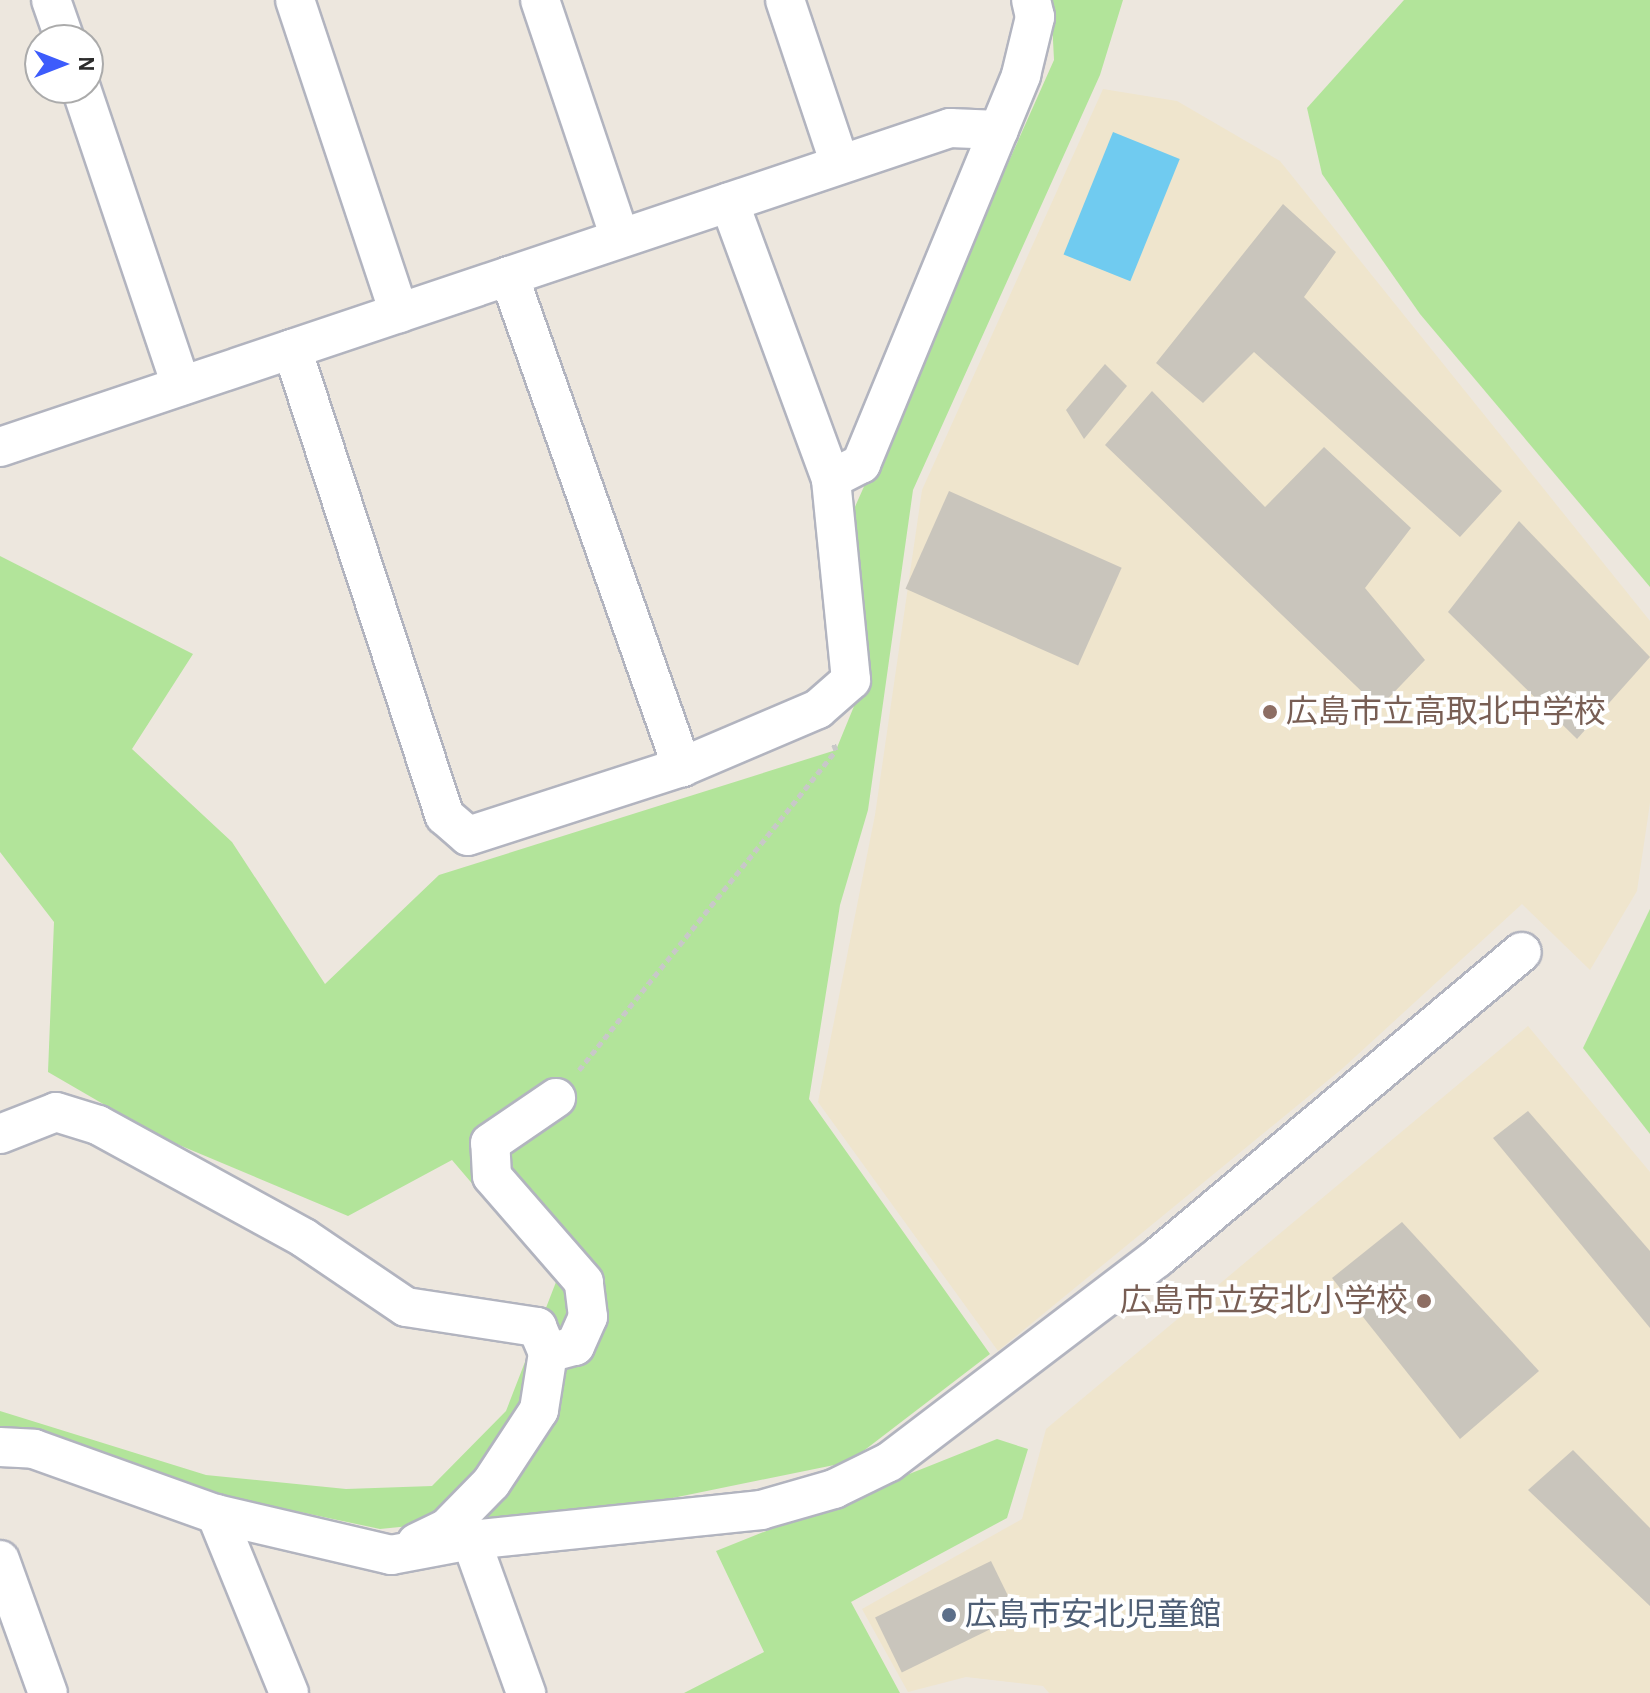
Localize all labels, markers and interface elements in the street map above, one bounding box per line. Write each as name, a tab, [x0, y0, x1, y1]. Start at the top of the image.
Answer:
north arrow	[24, 24, 104, 104]
text: N	[75, 56, 97, 72]
place label: 広島市立高取北中学校	[1286, 693, 1606, 731]
marker: 広島市立高取北中学校	[1261, 703, 1279, 721]
place label: 広島市立安北小学校	[1120, 1282, 1408, 1320]
marker: 広島市立安北小学校	[1415, 1292, 1433, 1310]
place label: 広島市安北児童館	[965, 1596, 1221, 1634]
marker: 広島市安北児童館	[940, 1606, 958, 1624]

